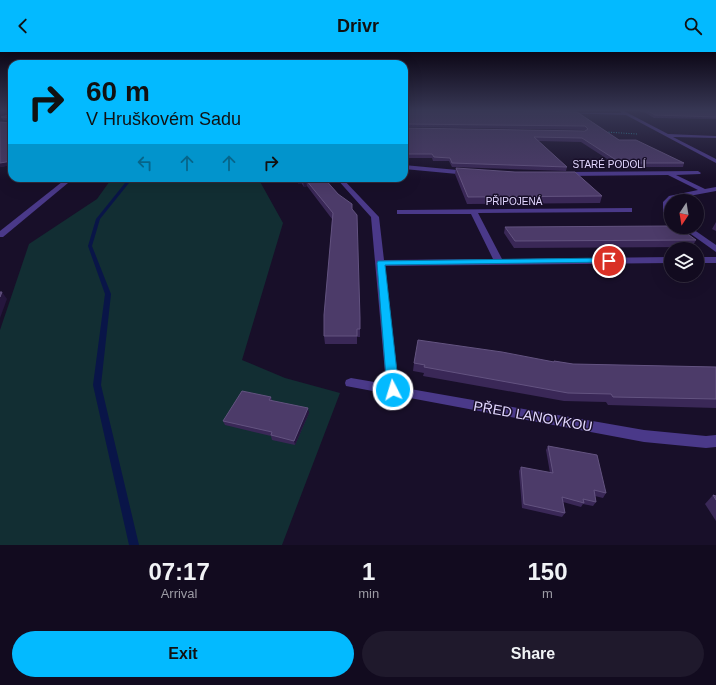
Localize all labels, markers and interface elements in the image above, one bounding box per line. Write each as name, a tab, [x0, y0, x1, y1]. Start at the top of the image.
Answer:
icon: back	[12, 15, 34, 37]
icon: search	[682, 15, 704, 37]
text: Drivr	[337, 16, 379, 36]
icon: right	[20, 76, 72, 128]
text: 60 m	[86, 76, 150, 107]
text: V Hruškovém Sadu	[86, 109, 241, 129]
icon: left	[134, 152, 156, 174]
icon: ahead	[176, 152, 198, 174]
icon: ahead	[218, 152, 240, 174]
icon: right	[260, 152, 282, 174]
street label: STARÉ PODOLÍ	[572, 158, 646, 170]
north arrow	[664, 194, 704, 234]
map controls	[664, 194, 704, 282]
street label: PŘIPOJENÁ	[486, 195, 543, 207]
button: layers	[664, 242, 704, 282]
pin	[592, 244, 626, 278]
icon: arrive	[598, 250, 620, 272]
position arrow	[372, 369, 414, 411]
street label: PŘED LANOVKOU	[472, 398, 594, 434]
text: 07:17	[148, 558, 210, 585]
text: 1	[362, 558, 375, 585]
text: 150	[528, 558, 568, 585]
text: Arrival	[161, 586, 198, 601]
text: min	[358, 586, 379, 601]
text: m	[542, 586, 553, 601]
button: Exit	[12, 631, 354, 677]
button: Share	[362, 631, 704, 677]

